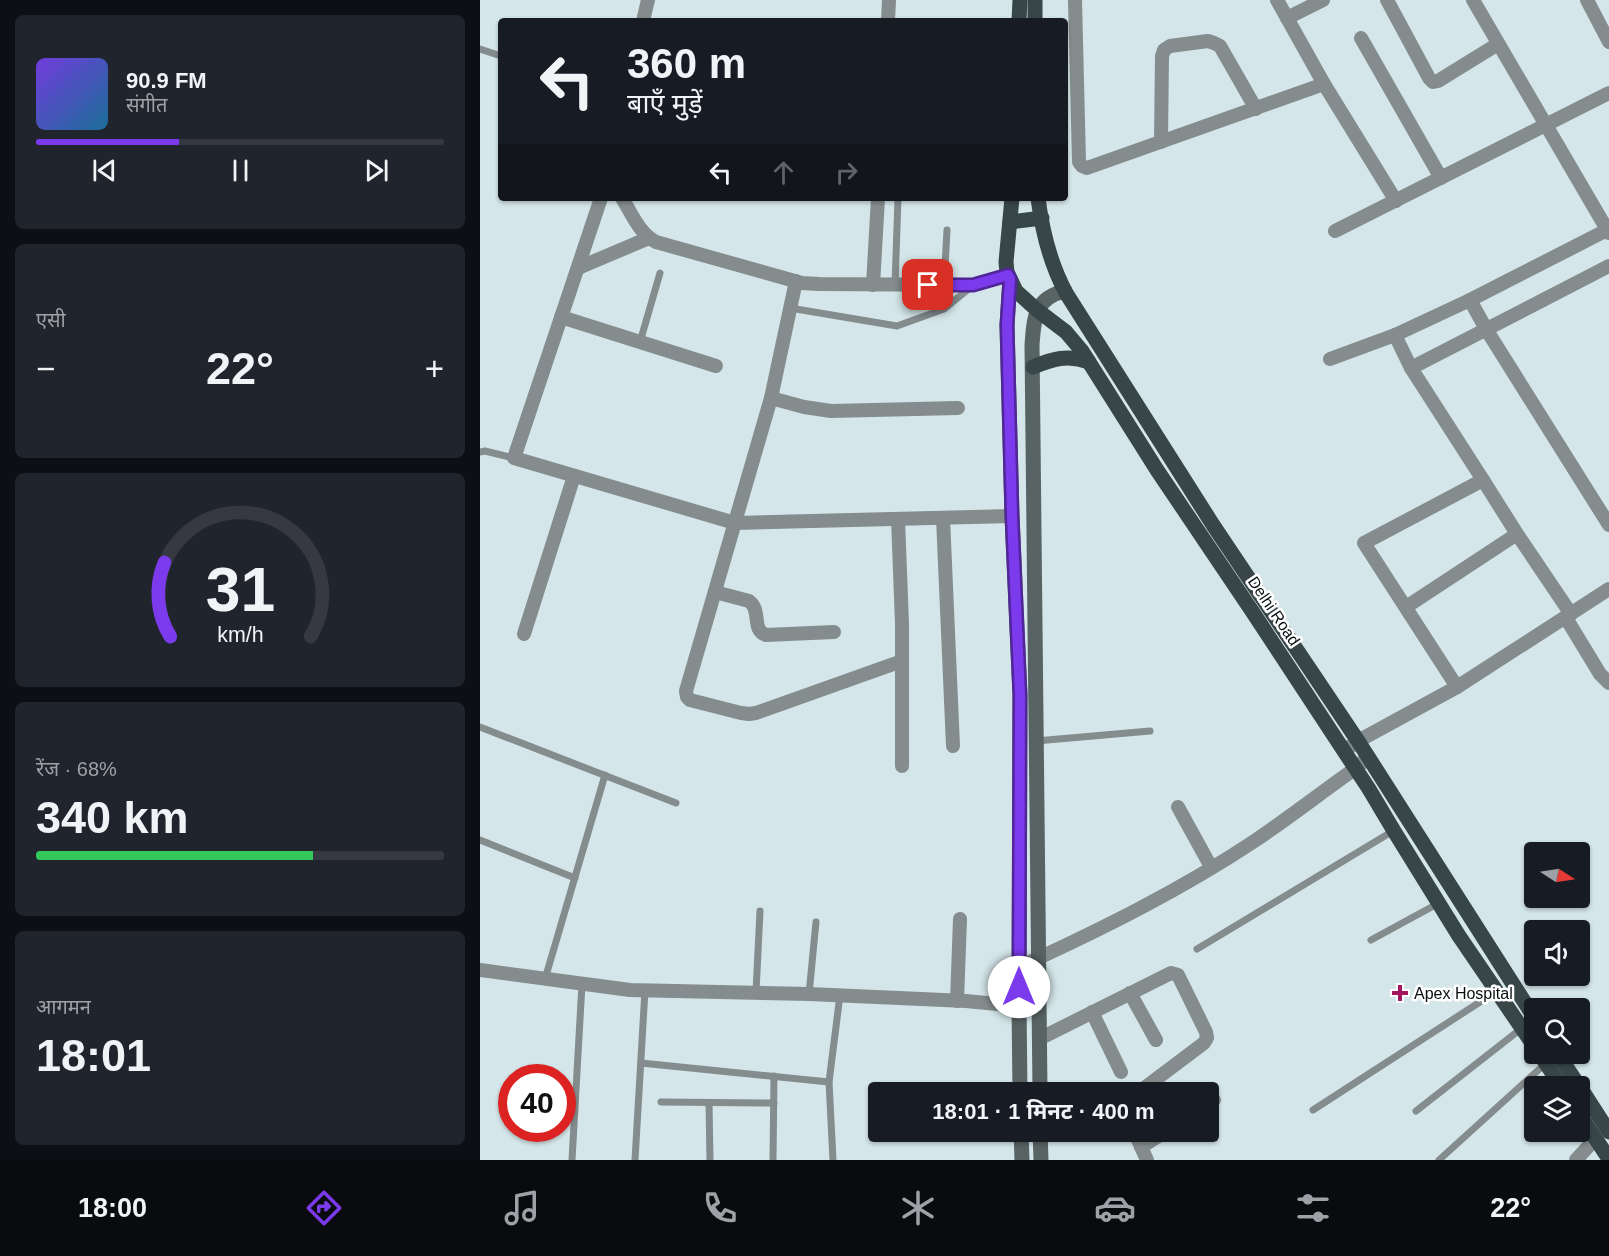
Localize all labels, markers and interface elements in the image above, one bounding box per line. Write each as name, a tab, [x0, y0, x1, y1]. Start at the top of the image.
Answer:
text: 360 m	[627, 40, 746, 87]
icon: left	[528, 42, 606, 120]
text: 90.9 FM	[126, 68, 207, 93]
text: बाएँ मुड़ें	[627, 89, 702, 119]
text: संगीत	[126, 94, 167, 116]
icon: previous	[88, 154, 121, 187]
icon: pause	[224, 154, 257, 187]
icon: next	[360, 154, 393, 187]
icon: left	[704, 156, 737, 189]
icon: ahead	[767, 156, 800, 189]
icon: right	[830, 156, 863, 189]
pin	[902, 259, 953, 310]
icon: arrive	[911, 268, 944, 301]
text: एसी	[36, 309, 66, 331]
text: 22°	[206, 343, 274, 394]
text: −	[36, 350, 55, 387]
text: +	[425, 350, 444, 387]
text: 31	[205, 555, 275, 624]
street label: Delhi Road	[1245, 573, 1303, 649]
text: km/h	[217, 623, 263, 647]
text: रेंज · 68%	[36, 758, 117, 780]
text: 340 km	[36, 792, 189, 843]
north arrow	[1524, 842, 1590, 908]
map controls	[1524, 842, 1590, 1142]
button: sound	[1524, 920, 1590, 986]
position arrow	[987, 955, 1051, 1019]
marker: Apex Hospital	[1391, 984, 1409, 1002]
place label: Apex Hospital	[1414, 985, 1513, 1002]
text: आगमन	[36, 996, 91, 1018]
button: search	[1524, 998, 1590, 1064]
text: 18:01	[36, 1030, 151, 1081]
speed limit sign: 40	[498, 1064, 576, 1142]
button: layers	[1524, 1076, 1590, 1142]
text: 18:01 · 1 मिनट · 400 m	[932, 1099, 1155, 1124]
icon: directions	[303, 1187, 345, 1229]
icon: music	[501, 1187, 543, 1229]
icon: phone	[699, 1187, 741, 1229]
icon: climate	[897, 1187, 939, 1229]
icon: car	[1094, 1187, 1136, 1229]
icon: filters	[1292, 1187, 1334, 1229]
text: 18:00	[78, 1193, 147, 1223]
text: 22°	[1490, 1193, 1531, 1223]

